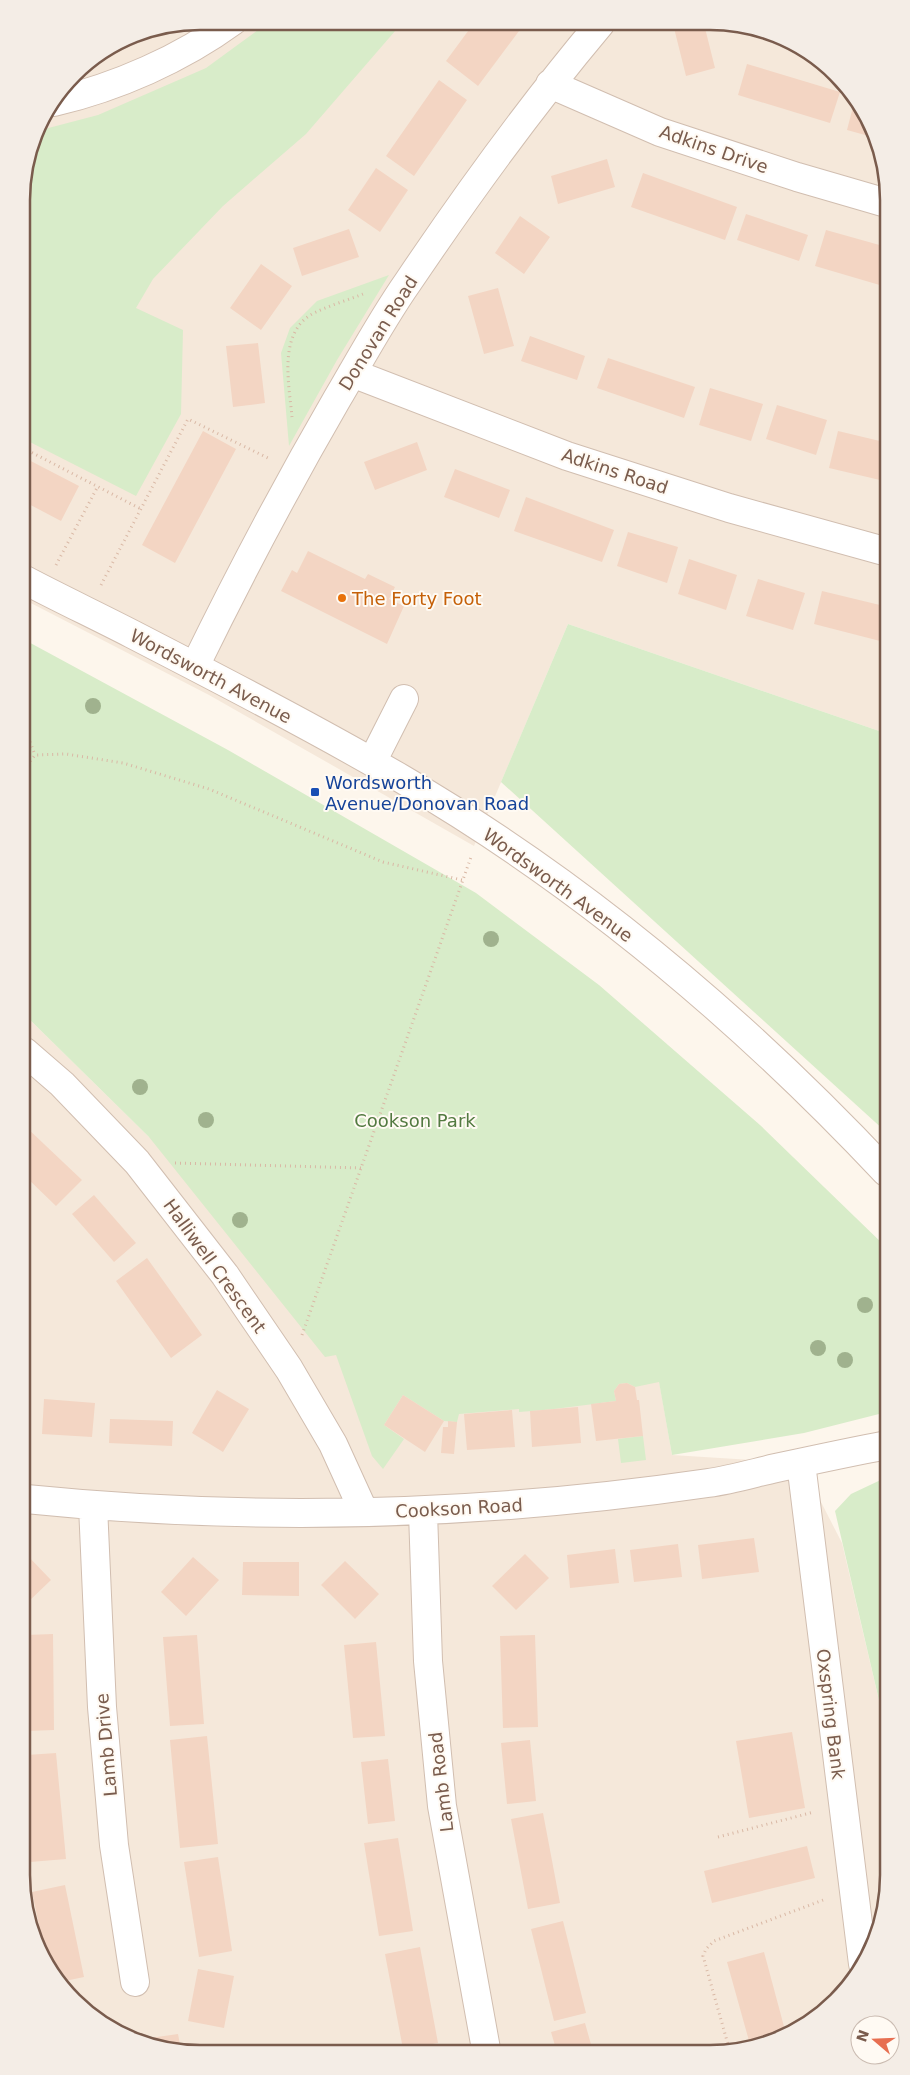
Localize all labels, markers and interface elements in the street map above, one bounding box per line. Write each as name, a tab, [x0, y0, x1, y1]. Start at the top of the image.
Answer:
street label: Adkins Drive	[657, 121, 771, 177]
street label: Donovan Road	[334, 272, 422, 394]
street label: Adkins Road	[559, 444, 671, 498]
place label: The Forty Foot	[351, 588, 482, 609]
marker: The Forty Foot	[336, 592, 348, 604]
street label: Wordsworth Avenue	[127, 625, 295, 727]
place label: Wordsworth Avenue/Donovan Road	[325, 772, 529, 814]
marker: Wordsworth Avenue/Donovan Road	[309, 786, 321, 798]
street label: Wordsworth Avenue	[479, 824, 637, 946]
park label: Cookson Park	[354, 1110, 476, 1131]
street label: Halliwell Crescent	[159, 1195, 271, 1337]
street label: Cookson Road	[395, 1494, 523, 1522]
street label: Oxspring Bank	[813, 1647, 850, 1781]
street label: Lamb Drive	[91, 1692, 121, 1798]
street label: Lamb Road	[424, 1731, 458, 1833]
north arrow	[850, 2015, 900, 2065]
text: N	[853, 2028, 872, 2044]

